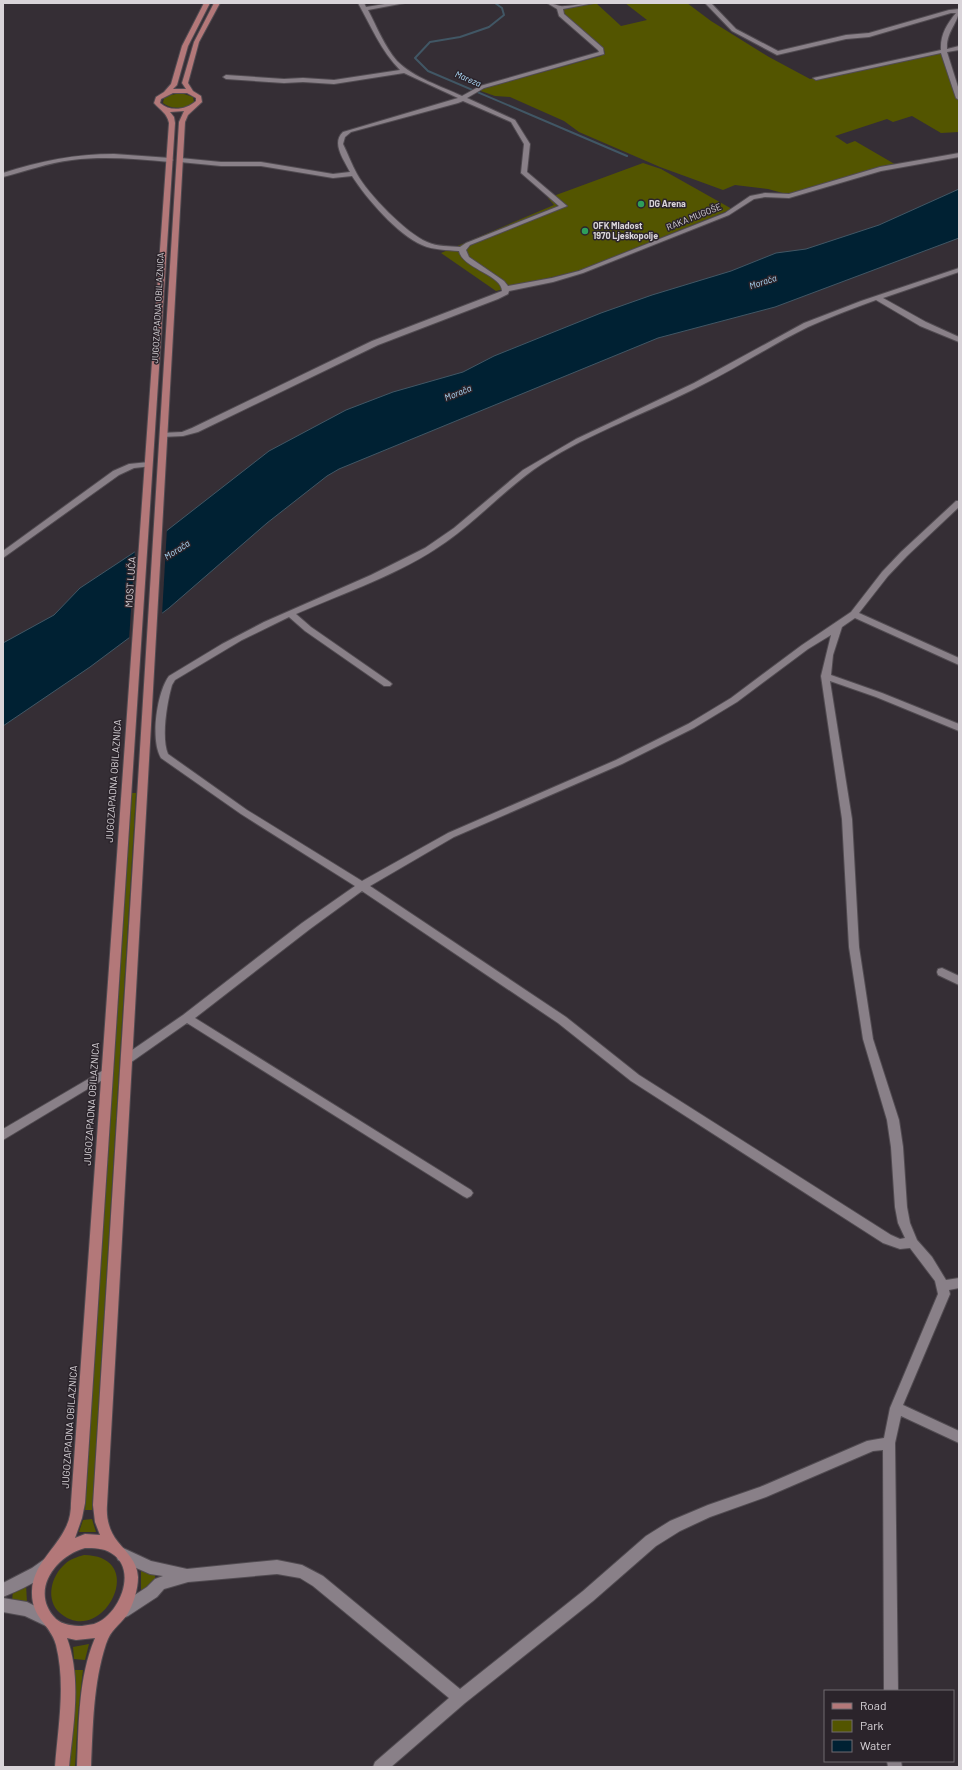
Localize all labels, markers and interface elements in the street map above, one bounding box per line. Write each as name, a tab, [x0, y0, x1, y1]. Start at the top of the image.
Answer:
water label: Mareza	[453, 68, 483, 89]
place label: DG Arena	[649, 198, 686, 209]
marker: DG Arena	[636, 199, 646, 209]
street label: RAKA MUGOŠE	[665, 201, 723, 233]
place label: OFK Mladost 1970 Lješkopolje	[593, 220, 658, 241]
marker: OFK Mladost 1970 Lješkopolje	[580, 226, 590, 236]
street label: JUGOZAPADNA OBILAZNICA	[149, 252, 166, 364]
water label: Morača	[748, 272, 778, 291]
water label: Morača	[443, 382, 473, 403]
water label: Morača	[162, 537, 192, 562]
street label: MOST LUČA	[122, 556, 138, 608]
street label: JUGOZAPADNA OBILAZNICA	[103, 719, 123, 843]
street label: JUGOZAPADNA OBILAZNICA	[81, 1042, 101, 1166]
street label: JUGOZAPADNA OBILAZNICA	[59, 1365, 79, 1489]
legend	[824, 1690, 954, 1762]
text: Road	[860, 1698, 887, 1712]
text: Park	[860, 1718, 884, 1732]
text: Water	[860, 1738, 892, 1752]

